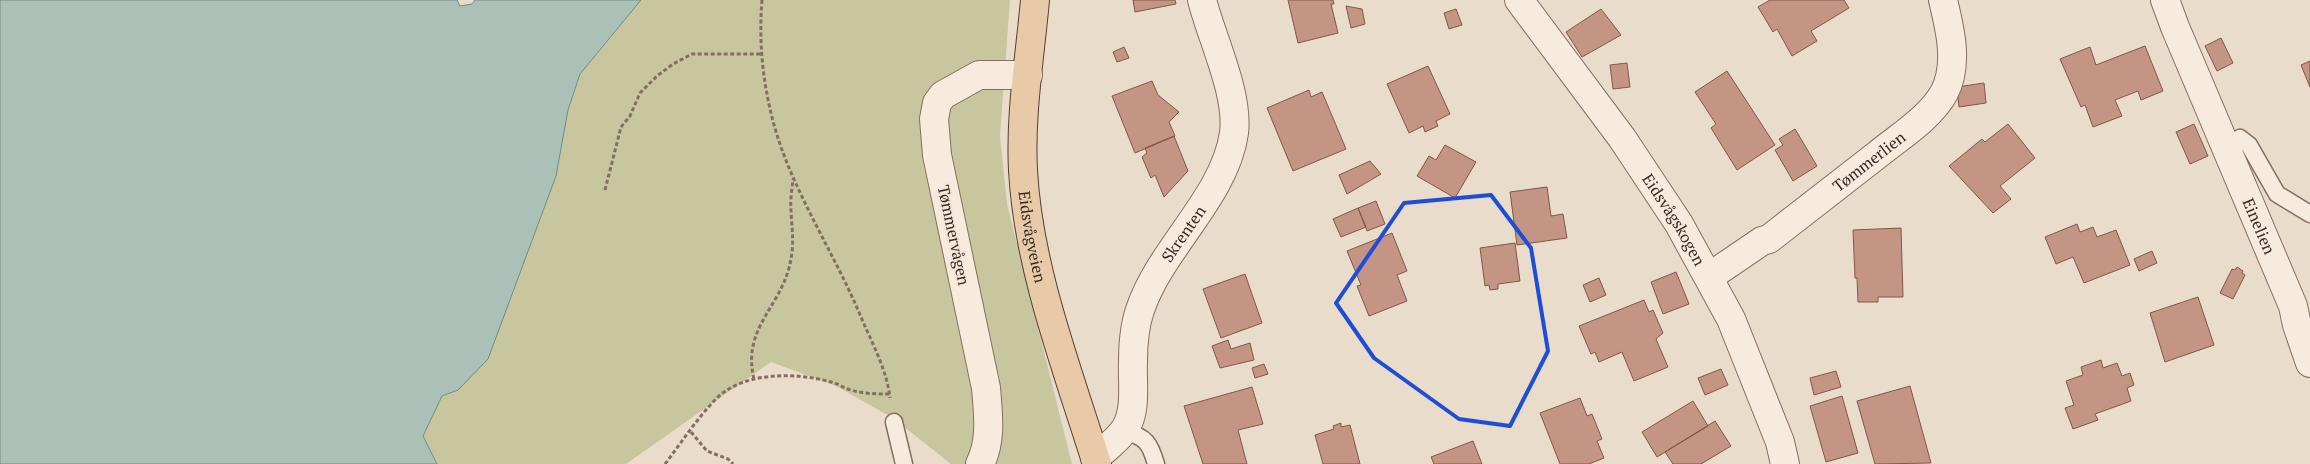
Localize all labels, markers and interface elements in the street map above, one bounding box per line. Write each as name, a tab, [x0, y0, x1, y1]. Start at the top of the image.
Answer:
street label: Tømmerlien	[1828, 126, 1910, 197]
street label: Eidsvågskogen	[1637, 169, 1711, 270]
street label: Tømmervågen	[933, 183, 975, 288]
street label: Eidsvågveien	[1014, 190, 1052, 285]
street label: Einelien	[2238, 195, 2281, 258]
street label: Skrenten	[1156, 201, 1211, 266]

